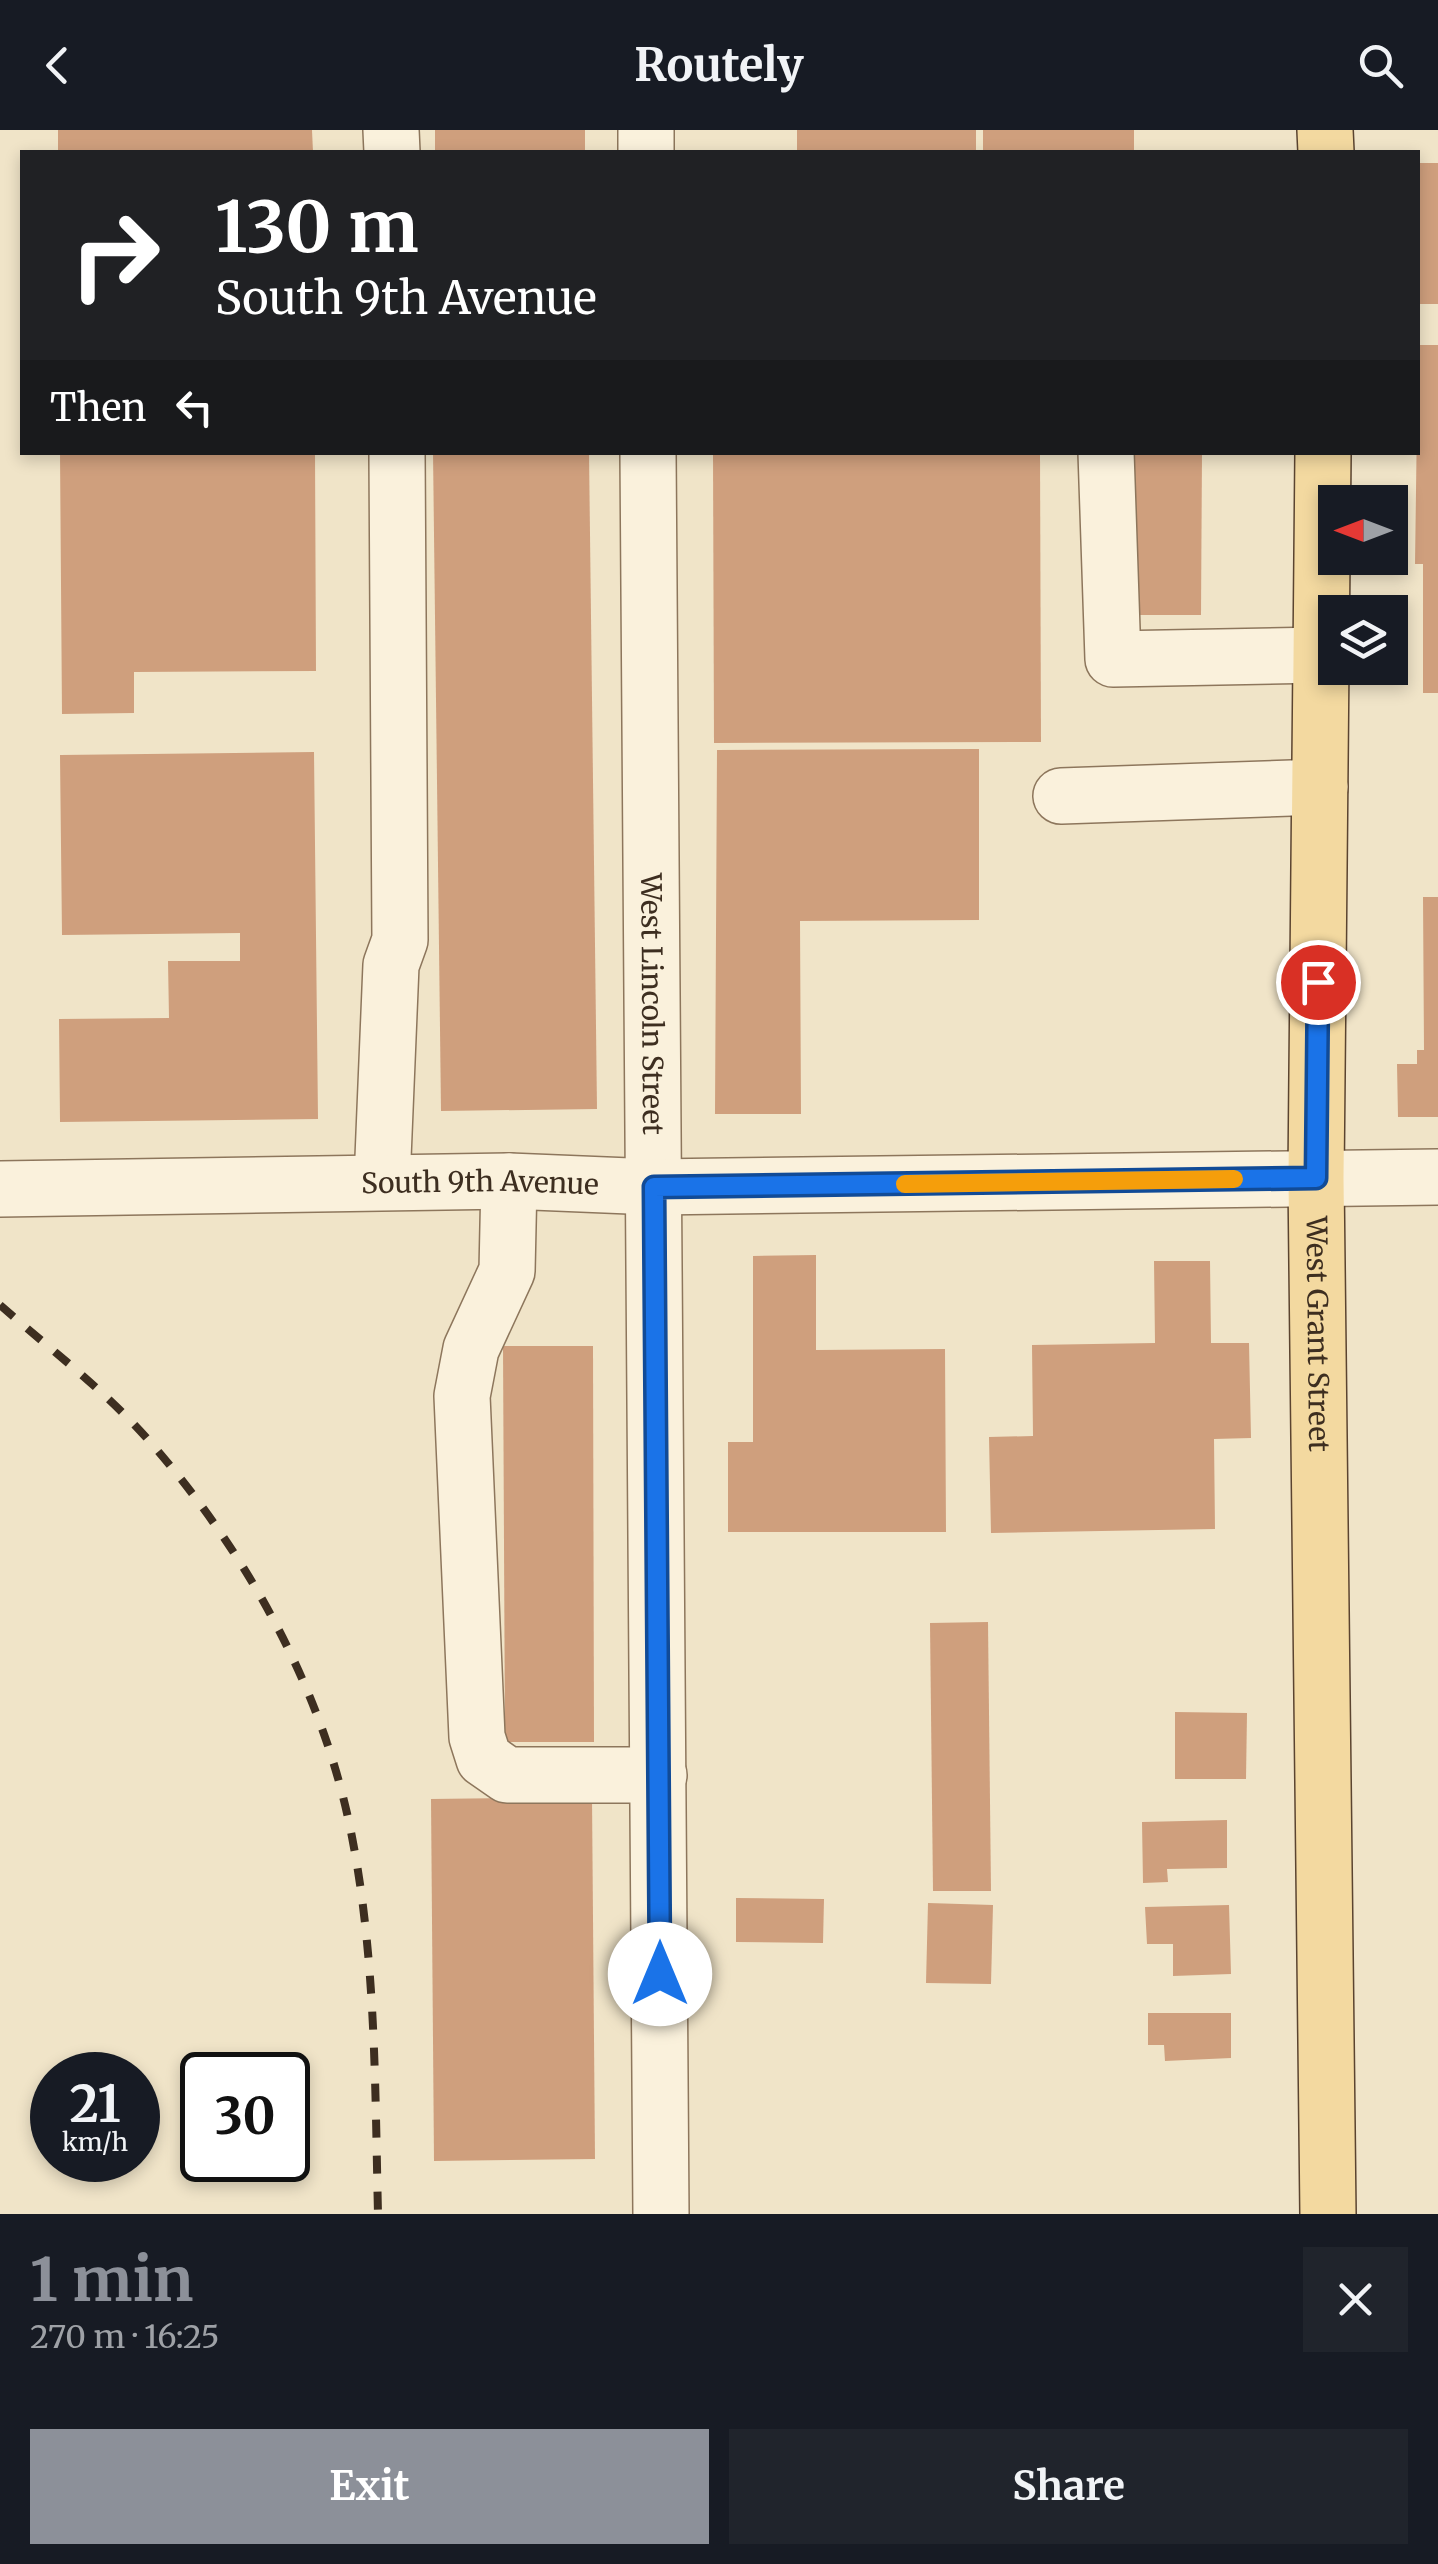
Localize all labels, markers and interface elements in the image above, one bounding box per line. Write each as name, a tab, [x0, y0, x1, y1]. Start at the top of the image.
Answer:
text: Routely	[634, 37, 804, 93]
icon: back	[30, 38, 85, 93]
icon: search	[1353, 38, 1408, 93]
text: 130 m	[215, 183, 419, 271]
icon: right	[50, 190, 180, 320]
text: South 9th Avenue	[215, 270, 597, 326]
icon: left	[167, 380, 222, 435]
text: Then	[50, 384, 147, 431]
north arrow	[1318, 485, 1408, 575]
map controls	[1318, 485, 1408, 685]
button: layers	[1318, 595, 1408, 685]
street label: West Lincoln Street	[633, 872, 671, 1135]
pin	[1276, 940, 1361, 1025]
icon: arrive	[1291, 955, 1346, 1010]
street label: South 9th Avenue	[361, 1163, 599, 1203]
street label: West Grant Street	[1298, 1215, 1337, 1452]
position arrow	[608, 1922, 712, 2026]
speed limit sign: 30	[180, 2052, 310, 2182]
text: 21	[69, 2073, 121, 2136]
text: km/h	[62, 2126, 128, 2158]
text: 1 min	[30, 2242, 193, 2317]
button: close	[1303, 2247, 1408, 2352]
text: 270 m · 16:25	[30, 2317, 219, 2357]
button: Exit	[30, 2429, 709, 2544]
button: Share	[729, 2429, 1408, 2544]

